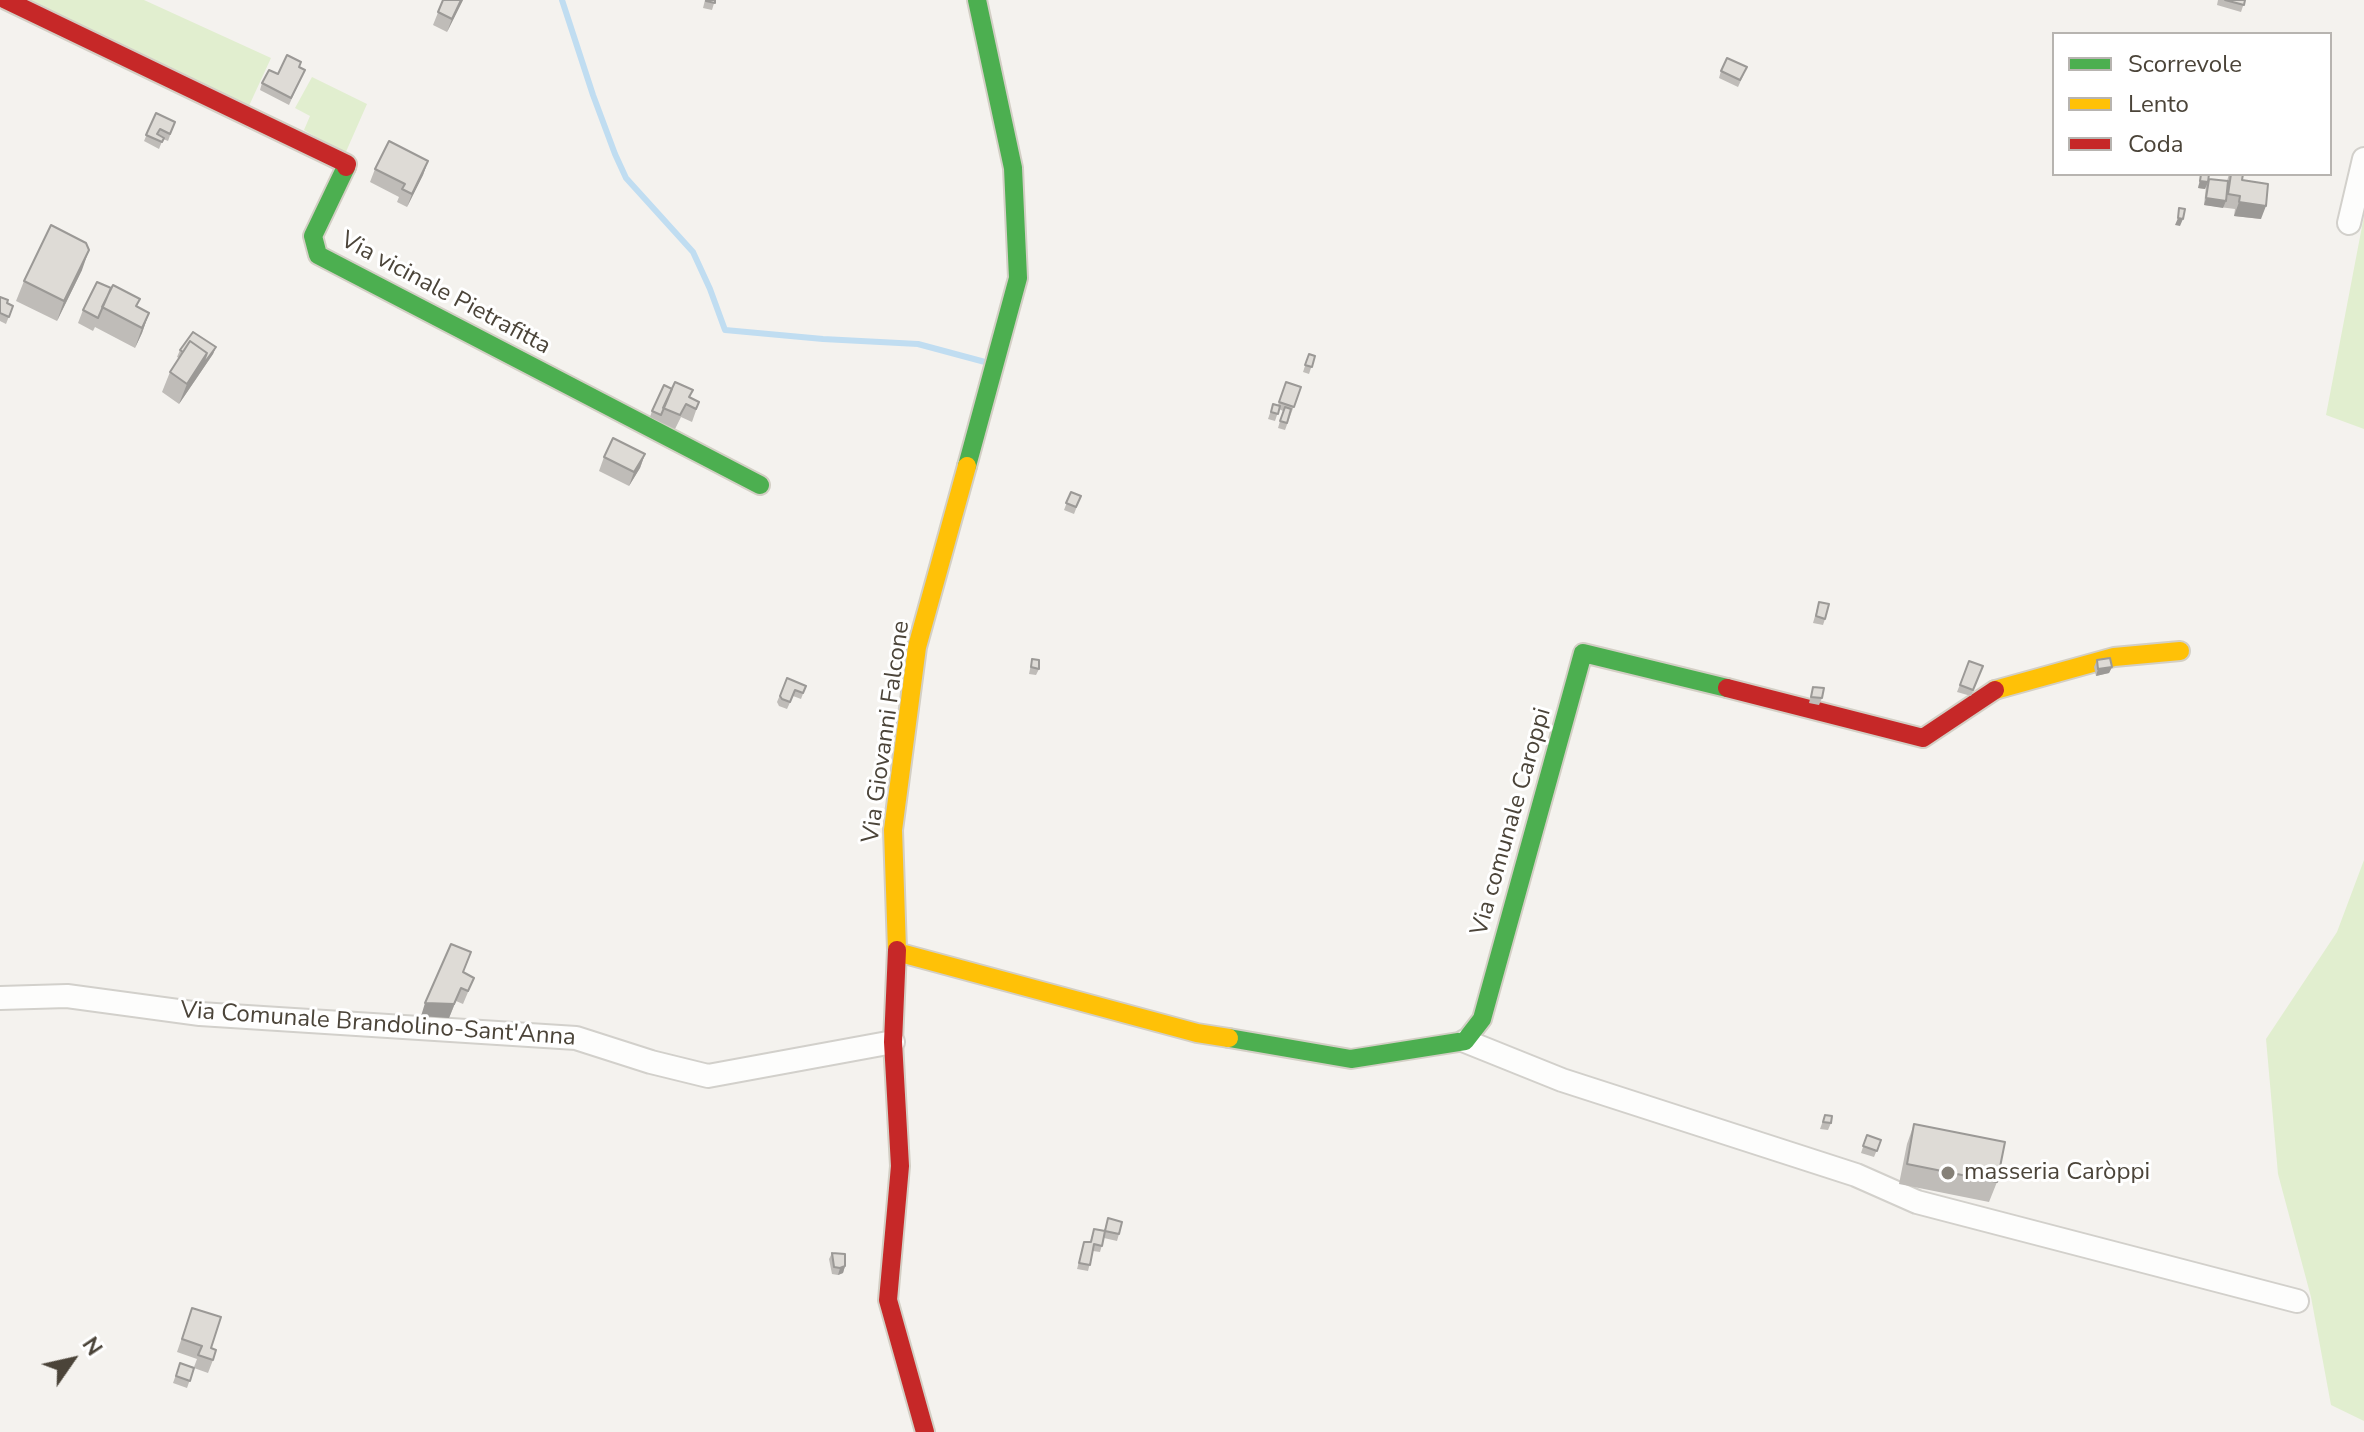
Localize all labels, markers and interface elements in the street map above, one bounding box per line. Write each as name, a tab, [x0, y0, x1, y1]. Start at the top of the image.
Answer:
legend	[2052, 32, 2332, 176]
text: Scorrevole	[2128, 48, 2242, 80]
text: Lento	[2128, 88, 2189, 120]
text: Coda	[2128, 128, 2183, 160]
street label: Via vicinale Pietrafitta	[335, 226, 555, 362]
street label: Via Giovanni Falcone	[857, 619, 917, 845]
street label: Via comunale Caroppi	[1466, 705, 1558, 939]
street label: Via Comunale Brandolino-Sant'Anna	[179, 997, 577, 1053]
place label: masseria Caròppi	[1964, 1159, 2150, 1187]
marker: masseria Caròppi	[1939, 1164, 1957, 1182]
north arrow	[32, 1320, 112, 1400]
text: N	[75, 1331, 109, 1362]

